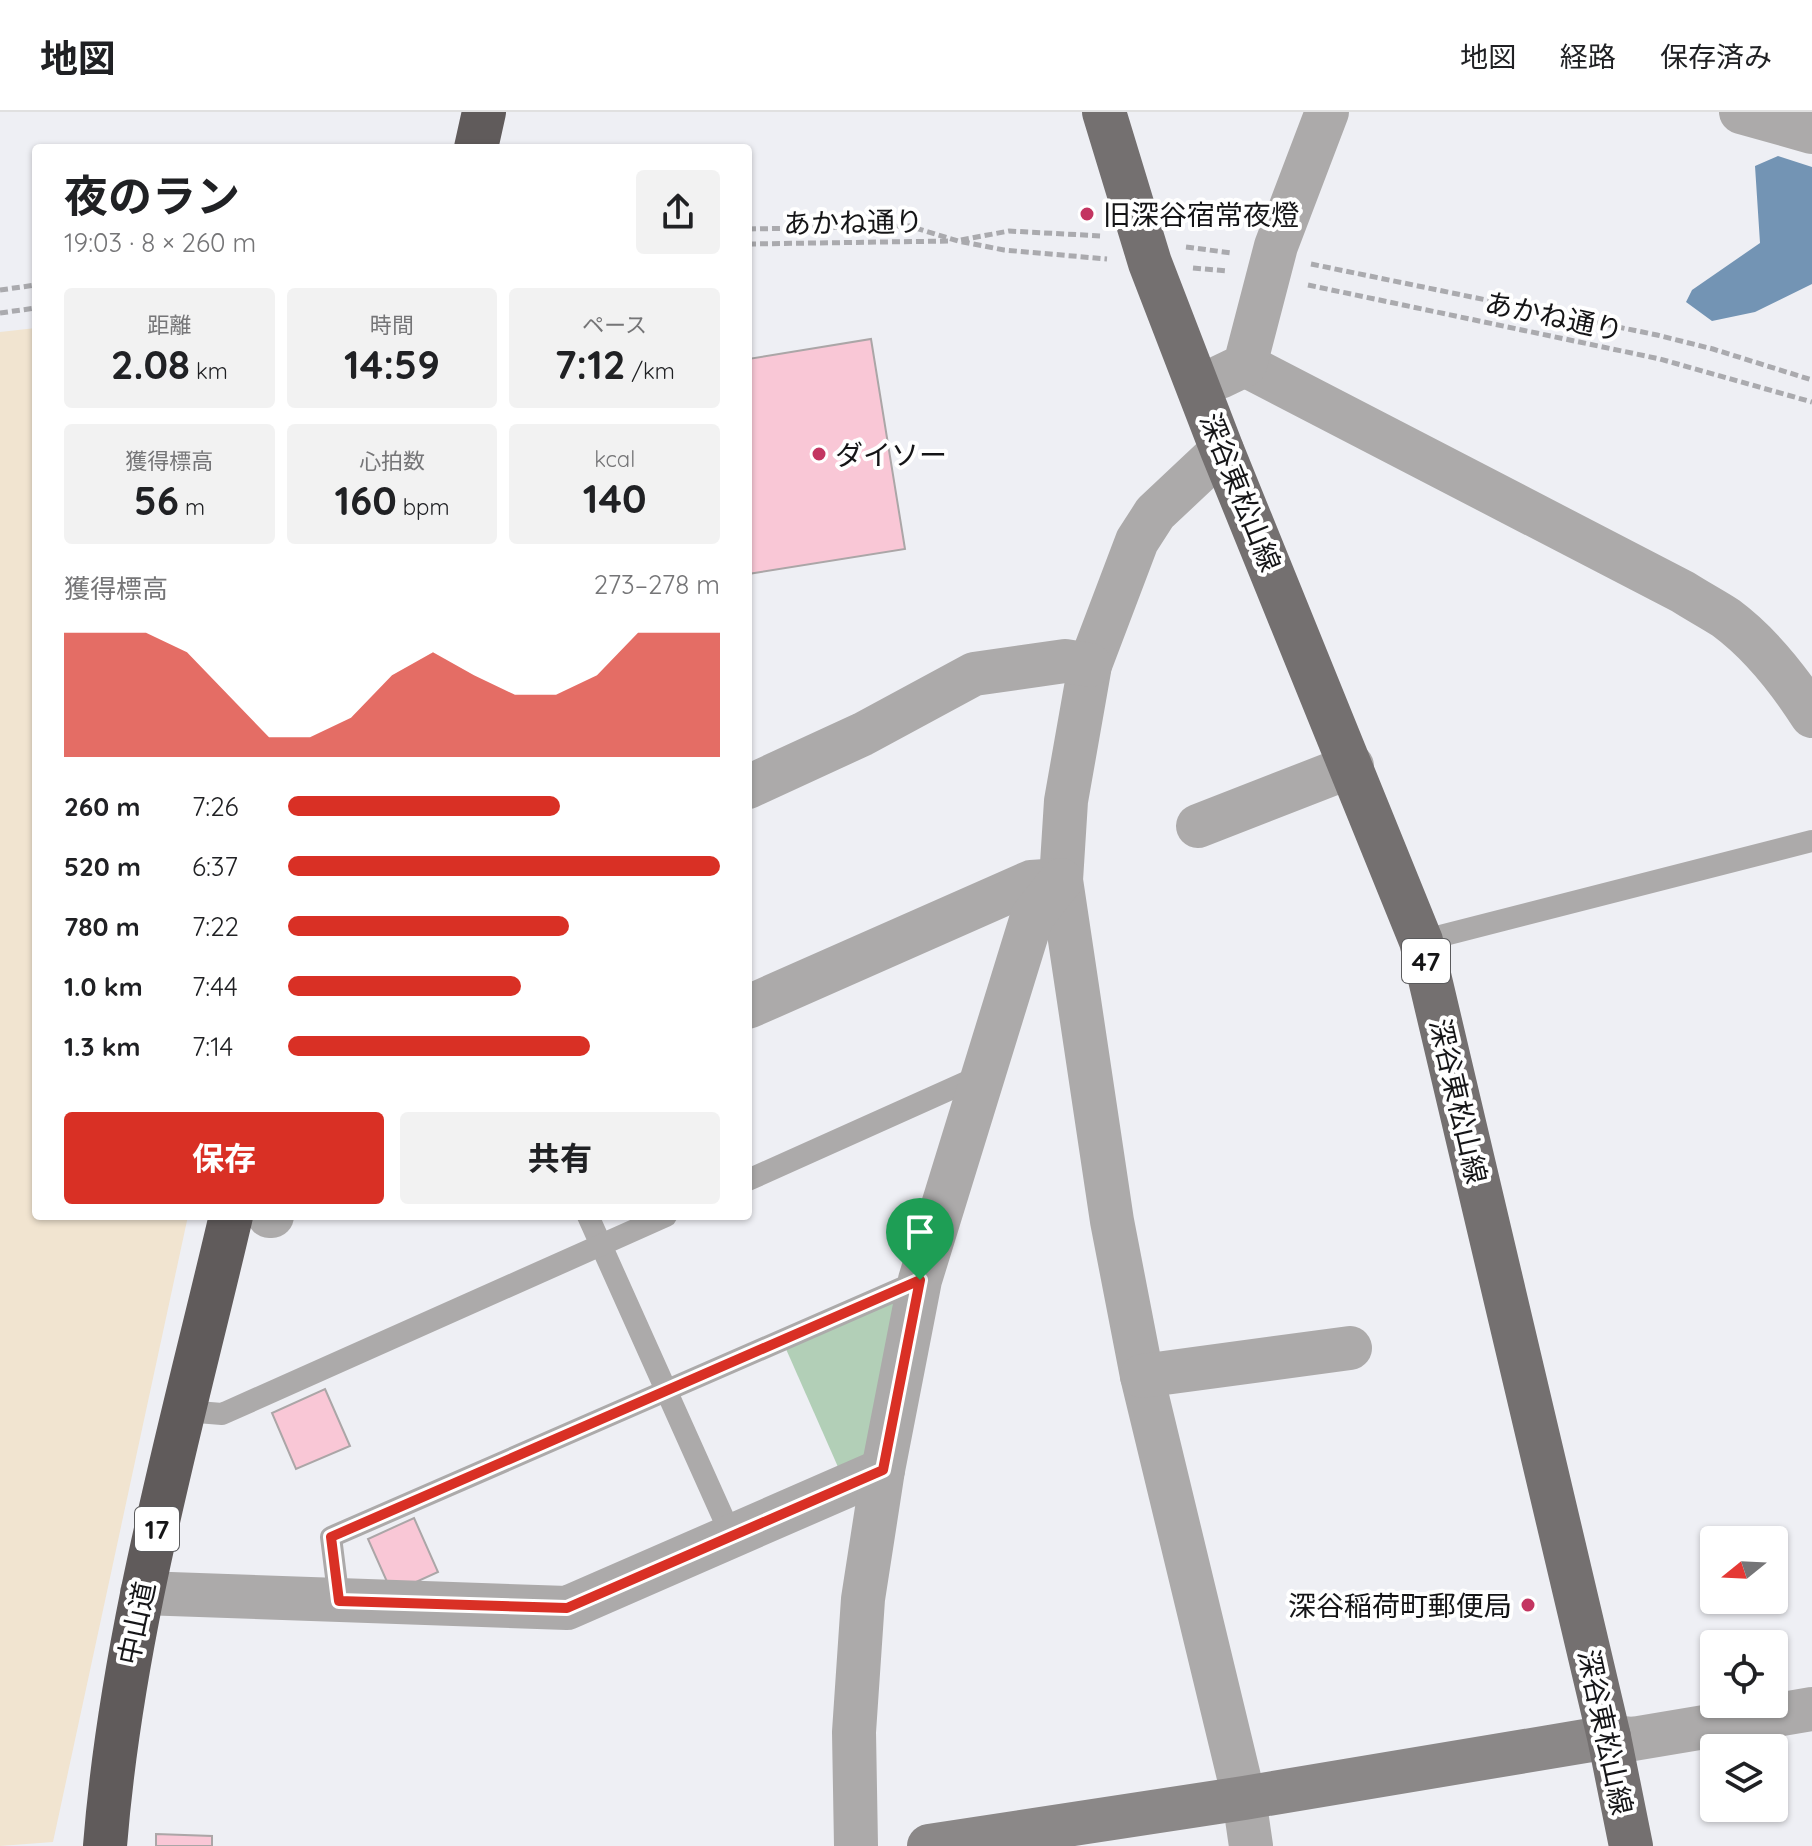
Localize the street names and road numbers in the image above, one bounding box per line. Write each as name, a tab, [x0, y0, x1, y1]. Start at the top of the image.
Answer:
street label: あかね通り	[783, 203, 923, 241]
street label: あかね通り	[1482, 284, 1626, 348]
street label: 深谷東松山線	[1193, 408, 1289, 576]
road number: 47	[1402, 939, 1450, 983]
street label: 深谷東松山線	[1423, 1015, 1495, 1187]
road number: 17	[135, 1507, 179, 1551]
street label: 中山道	[110, 1578, 162, 1668]
street label: 深谷東松山線	[1571, 1646, 1641, 1818]

